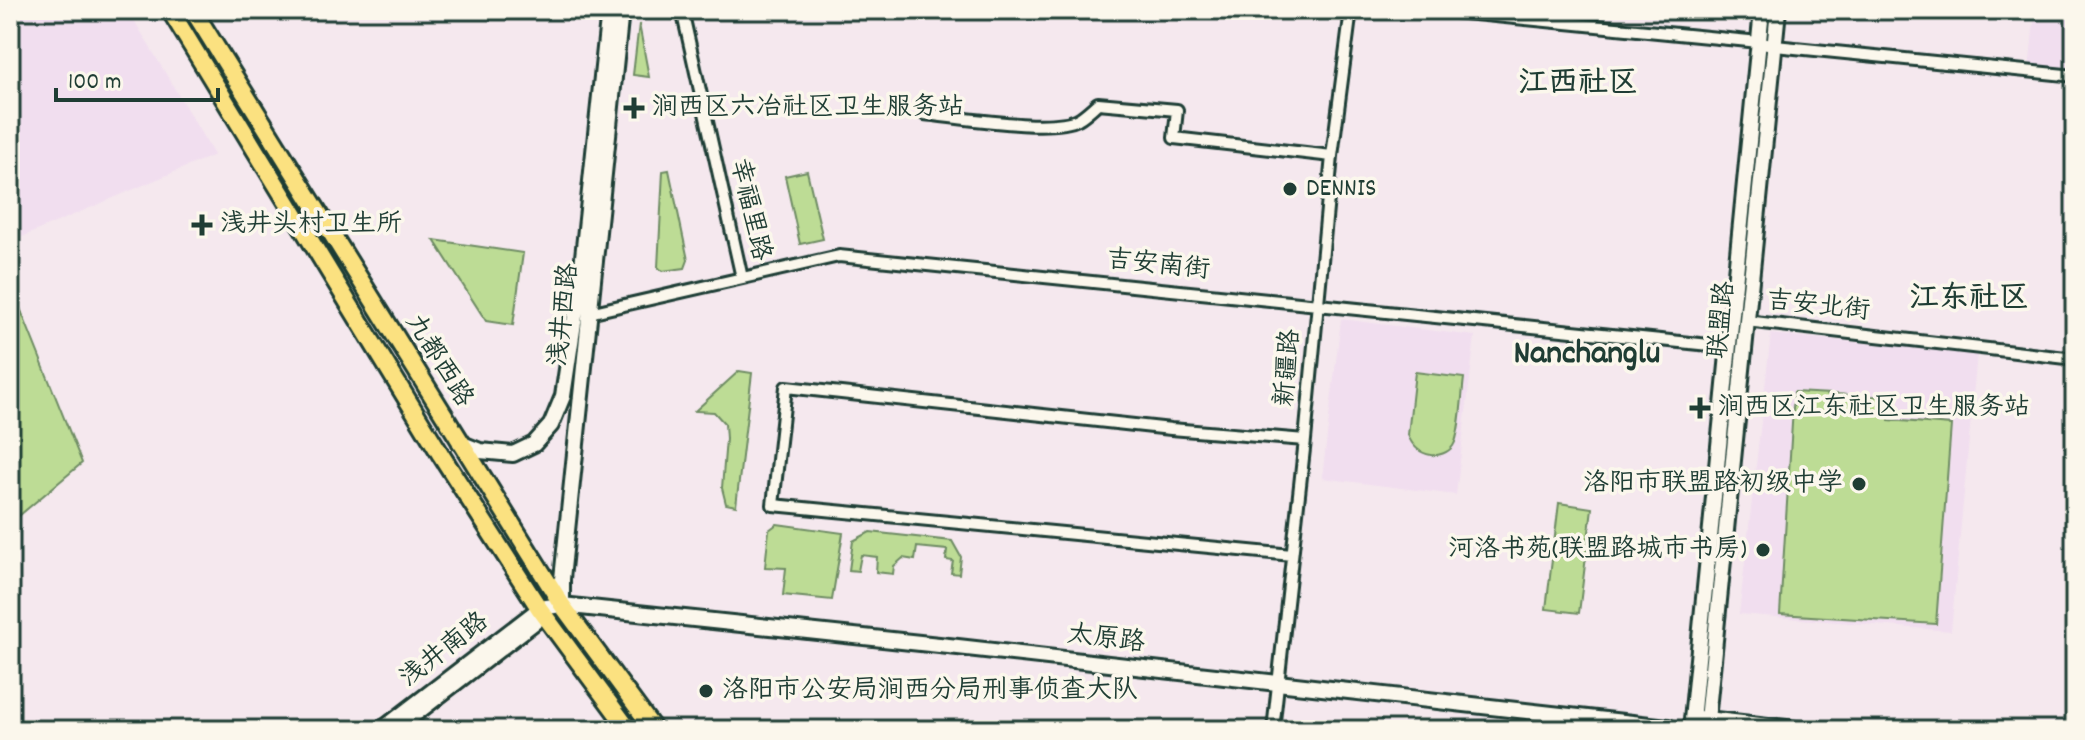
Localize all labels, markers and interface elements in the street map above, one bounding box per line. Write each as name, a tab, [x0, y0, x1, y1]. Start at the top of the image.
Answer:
scale bar	[56, 52, 218, 102]
district label: 江西社区	[1518, 64, 1638, 107]
text: 100 m	[68, 66, 121, 100]
place label: 涧西区六冶社区卫生服务站	[652, 90, 964, 127]
marker: 涧西区六冶社区卫生服务站	[623, 97, 645, 119]
street label: 幸福里路	[719, 155, 779, 265]
place label: DENNIS	[1306, 171, 1376, 208]
marker: DENNIS	[1281, 180, 1299, 198]
place label: 浅井头村卫生所	[220, 207, 402, 244]
marker: 浅井头村卫生所	[191, 214, 213, 236]
street label: 吉安南街	[1104, 242, 1212, 290]
street label: 浅井西路	[541, 261, 589, 369]
street label: 联盟路	[1701, 279, 1745, 361]
district label: 江东社区	[1909, 279, 2029, 322]
street label: 吉安北街	[1764, 283, 1872, 331]
street label: 九都西路	[395, 307, 481, 415]
street label: 新疆路	[1267, 328, 1311, 408]
district label: Nanchanglu	[1514, 331, 1660, 380]
place label: 涧西区江东社区卫生服务站	[1718, 390, 2030, 427]
marker: 涧西区江东社区卫生服务站	[1689, 397, 1711, 419]
place label: 洛阳市联盟路初级中学	[1583, 466, 1843, 503]
marker: 洛阳市联盟路初级中学	[1850, 475, 1868, 493]
place label: 河洛书苑(联盟路城市书房)	[1448, 532, 1747, 569]
marker: 河洛书苑(联盟路城市书房)	[1754, 541, 1772, 559]
street label: 浅井南路	[393, 604, 497, 698]
street label: 太原路	[1065, 617, 1147, 663]
place label: 洛阳市公安局涧西分局刑事侦查大队	[722, 673, 1138, 710]
marker: 洛阳市公安局涧西分局刑事侦查大队	[697, 682, 715, 700]

